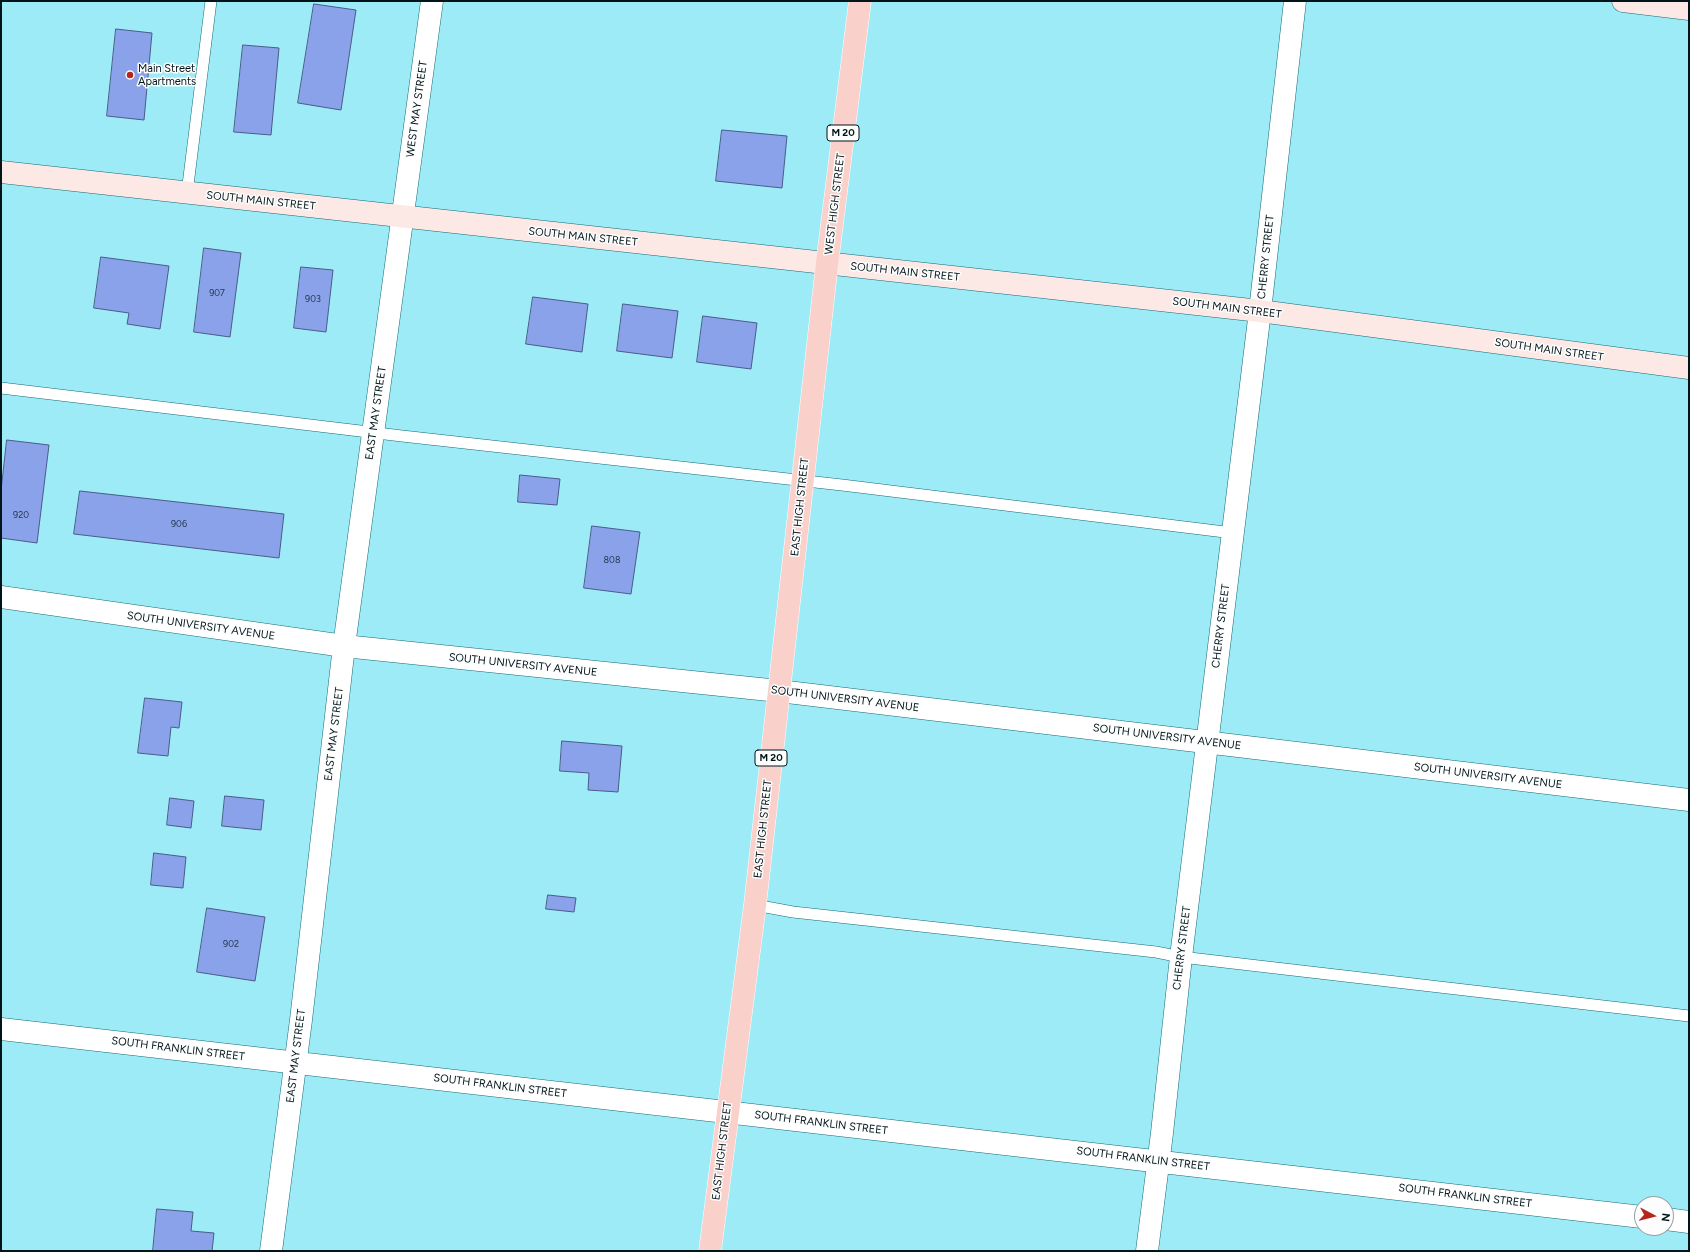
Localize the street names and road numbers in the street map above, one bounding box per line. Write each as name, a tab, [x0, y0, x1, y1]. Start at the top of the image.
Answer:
street label: WEST MAY STREET	[404, 60, 430, 158]
road number: M 20	[827, 125, 859, 141]
street label: WEST HIGH STREET	[822, 153, 848, 255]
street label: SOUTH MAIN STREET	[206, 189, 316, 213]
street label: CHERRY STREET	[1255, 214, 1277, 300]
street label: SOUTH MAIN STREET	[528, 225, 638, 249]
street label: SOUTH MAIN STREET	[850, 260, 960, 284]
street label: SOUTH MAIN STREET	[1172, 295, 1282, 321]
street label: SOUTH MAIN STREET	[1494, 336, 1604, 364]
street label: EAST MAY STREET	[363, 365, 389, 461]
street label: EAST HIGH STREET	[788, 457, 812, 557]
street label: CHERRY STREET	[1209, 583, 1233, 669]
street label: SOUTH UNIVERSITY AVENUE	[126, 609, 276, 643]
street label: SOUTH UNIVERSITY AVENUE	[448, 651, 598, 679]
street label: SOUTH UNIVERSITY AVENUE	[770, 683, 920, 715]
street label: EAST MAY STREET	[322, 686, 346, 782]
street label: SOUTH UNIVERSITY AVENUE	[1092, 721, 1242, 753]
road number: M 20	[755, 750, 787, 766]
street label: SOUTH UNIVERSITY AVENUE	[1413, 760, 1563, 792]
street label: EAST HIGH STREET	[751, 779, 775, 879]
street label: CHERRY STREET	[1170, 905, 1194, 991]
street label: EAST MAY STREET	[284, 1008, 308, 1104]
street label: SOUTH FRANKLIN STREET	[111, 1034, 245, 1064]
street label: SOUTH FRANKLIN STREET	[433, 1071, 567, 1101]
street label: EAST HIGH STREET	[709, 1101, 735, 1201]
street label: SOUTH FRANKLIN STREET	[754, 1108, 888, 1138]
street label: SOUTH FRANKLIN STREET	[1076, 1144, 1210, 1174]
street label: SOUTH FRANKLIN STREET	[1398, 1181, 1532, 1211]

